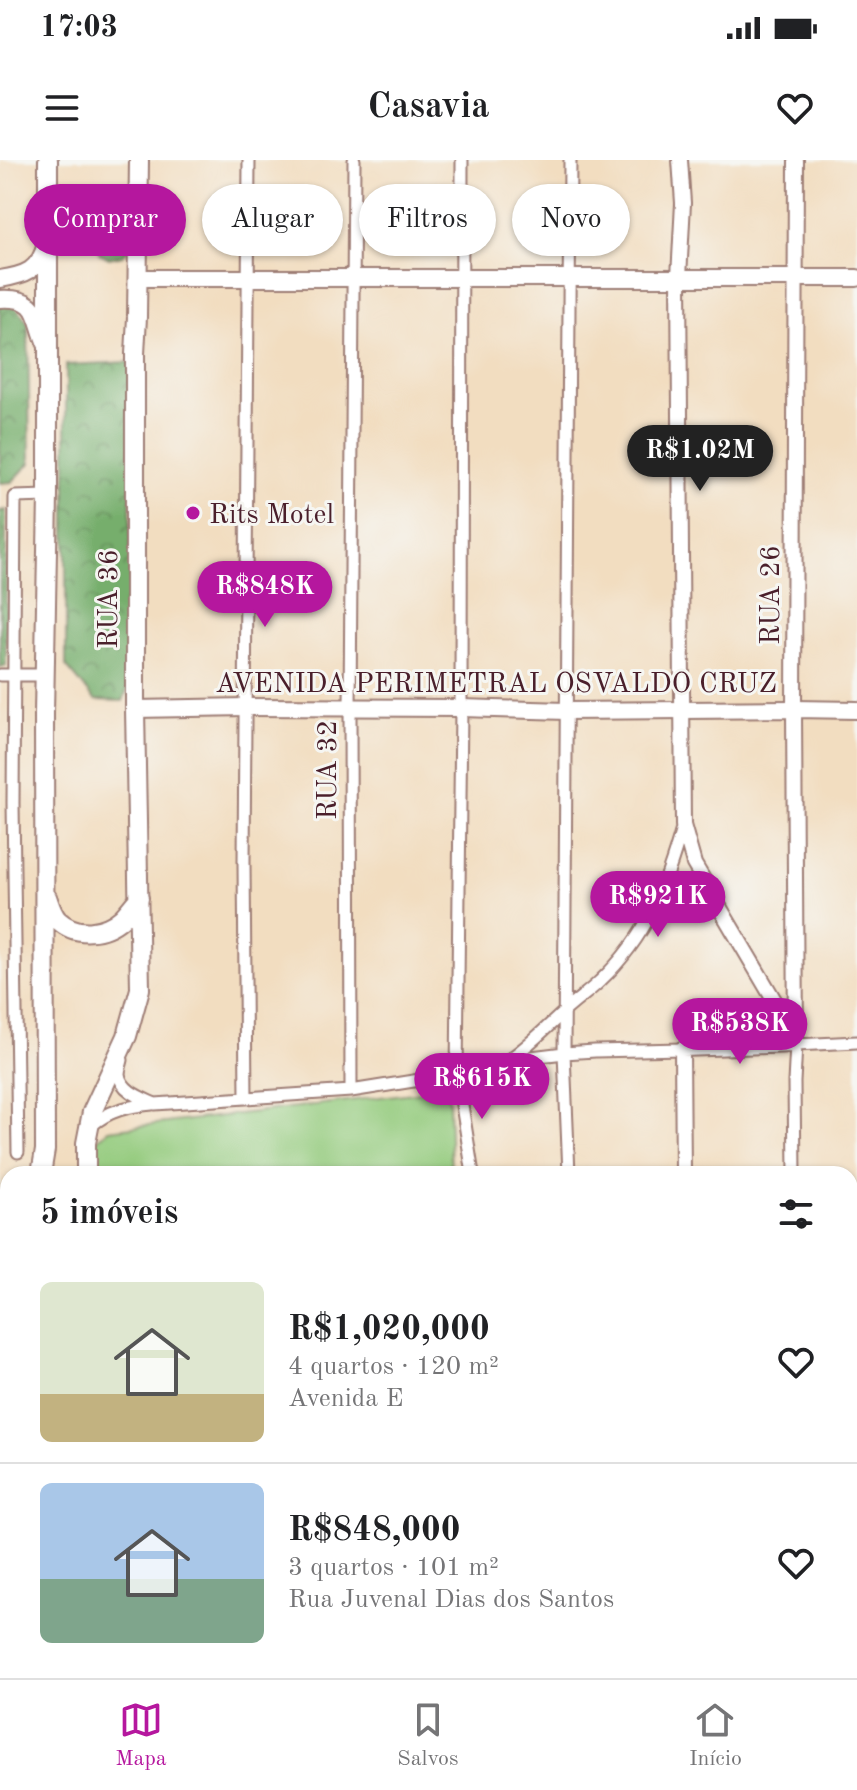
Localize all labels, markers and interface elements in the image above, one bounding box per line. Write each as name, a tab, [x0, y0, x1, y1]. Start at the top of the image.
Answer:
text: 17:03	[40, 13, 118, 43]
icon: menu	[40, 86, 84, 130]
icon: heart	[773, 86, 817, 130]
text: Casavia	[367, 90, 490, 126]
chip: Comprar	[24, 184, 186, 256]
chip: Alugar	[202, 184, 343, 256]
chip: Filtros	[359, 184, 496, 256]
chip: Novo	[512, 184, 630, 256]
pin: R$1.02M	[626, 425, 774, 493]
text: R$1.02M	[645, 438, 755, 464]
place label: Rits Motel	[209, 502, 334, 530]
marker: Rits Motel	[184, 504, 202, 522]
street label: RUA 26	[758, 545, 786, 645]
street label: RUA 36	[96, 549, 124, 649]
pin: R$848K	[200, 561, 330, 629]
text: R$848K	[215, 574, 315, 600]
street label: AVENIDA PERIMETRAL OSVALDO CRUZ	[215, 671, 777, 699]
street label: RUA 32	[315, 720, 343, 820]
pin: R$921K	[593, 871, 723, 939]
text: R$921K	[608, 884, 708, 910]
pin: R$538K	[675, 998, 805, 1066]
text: R$538K	[690, 1011, 790, 1037]
pin: R$615K	[417, 1053, 547, 1121]
text: R$615K	[432, 1066, 532, 1092]
icon: filters	[774, 1192, 818, 1236]
text: 5 imóveis	[40, 1197, 178, 1231]
text: R$1,020,000	[288, 1313, 490, 1347]
icon: home	[104, 1314, 200, 1410]
icon: heart	[774, 1340, 818, 1384]
text: 4 quartos · 120 m²	[288, 1354, 499, 1380]
text: Avenida E	[288, 1386, 403, 1412]
text: R$848,000	[288, 1514, 460, 1548]
icon: home	[104, 1515, 200, 1611]
icon: heart	[774, 1541, 818, 1585]
text: 3 quartos · 101 m²	[288, 1555, 499, 1581]
text: Rua Juvenal Dias dos Santos	[288, 1587, 614, 1613]
tab: Mapa	[115, 1698, 167, 1773]
tab: Salvos	[397, 1698, 459, 1773]
tab: Início	[689, 1698, 742, 1773]

